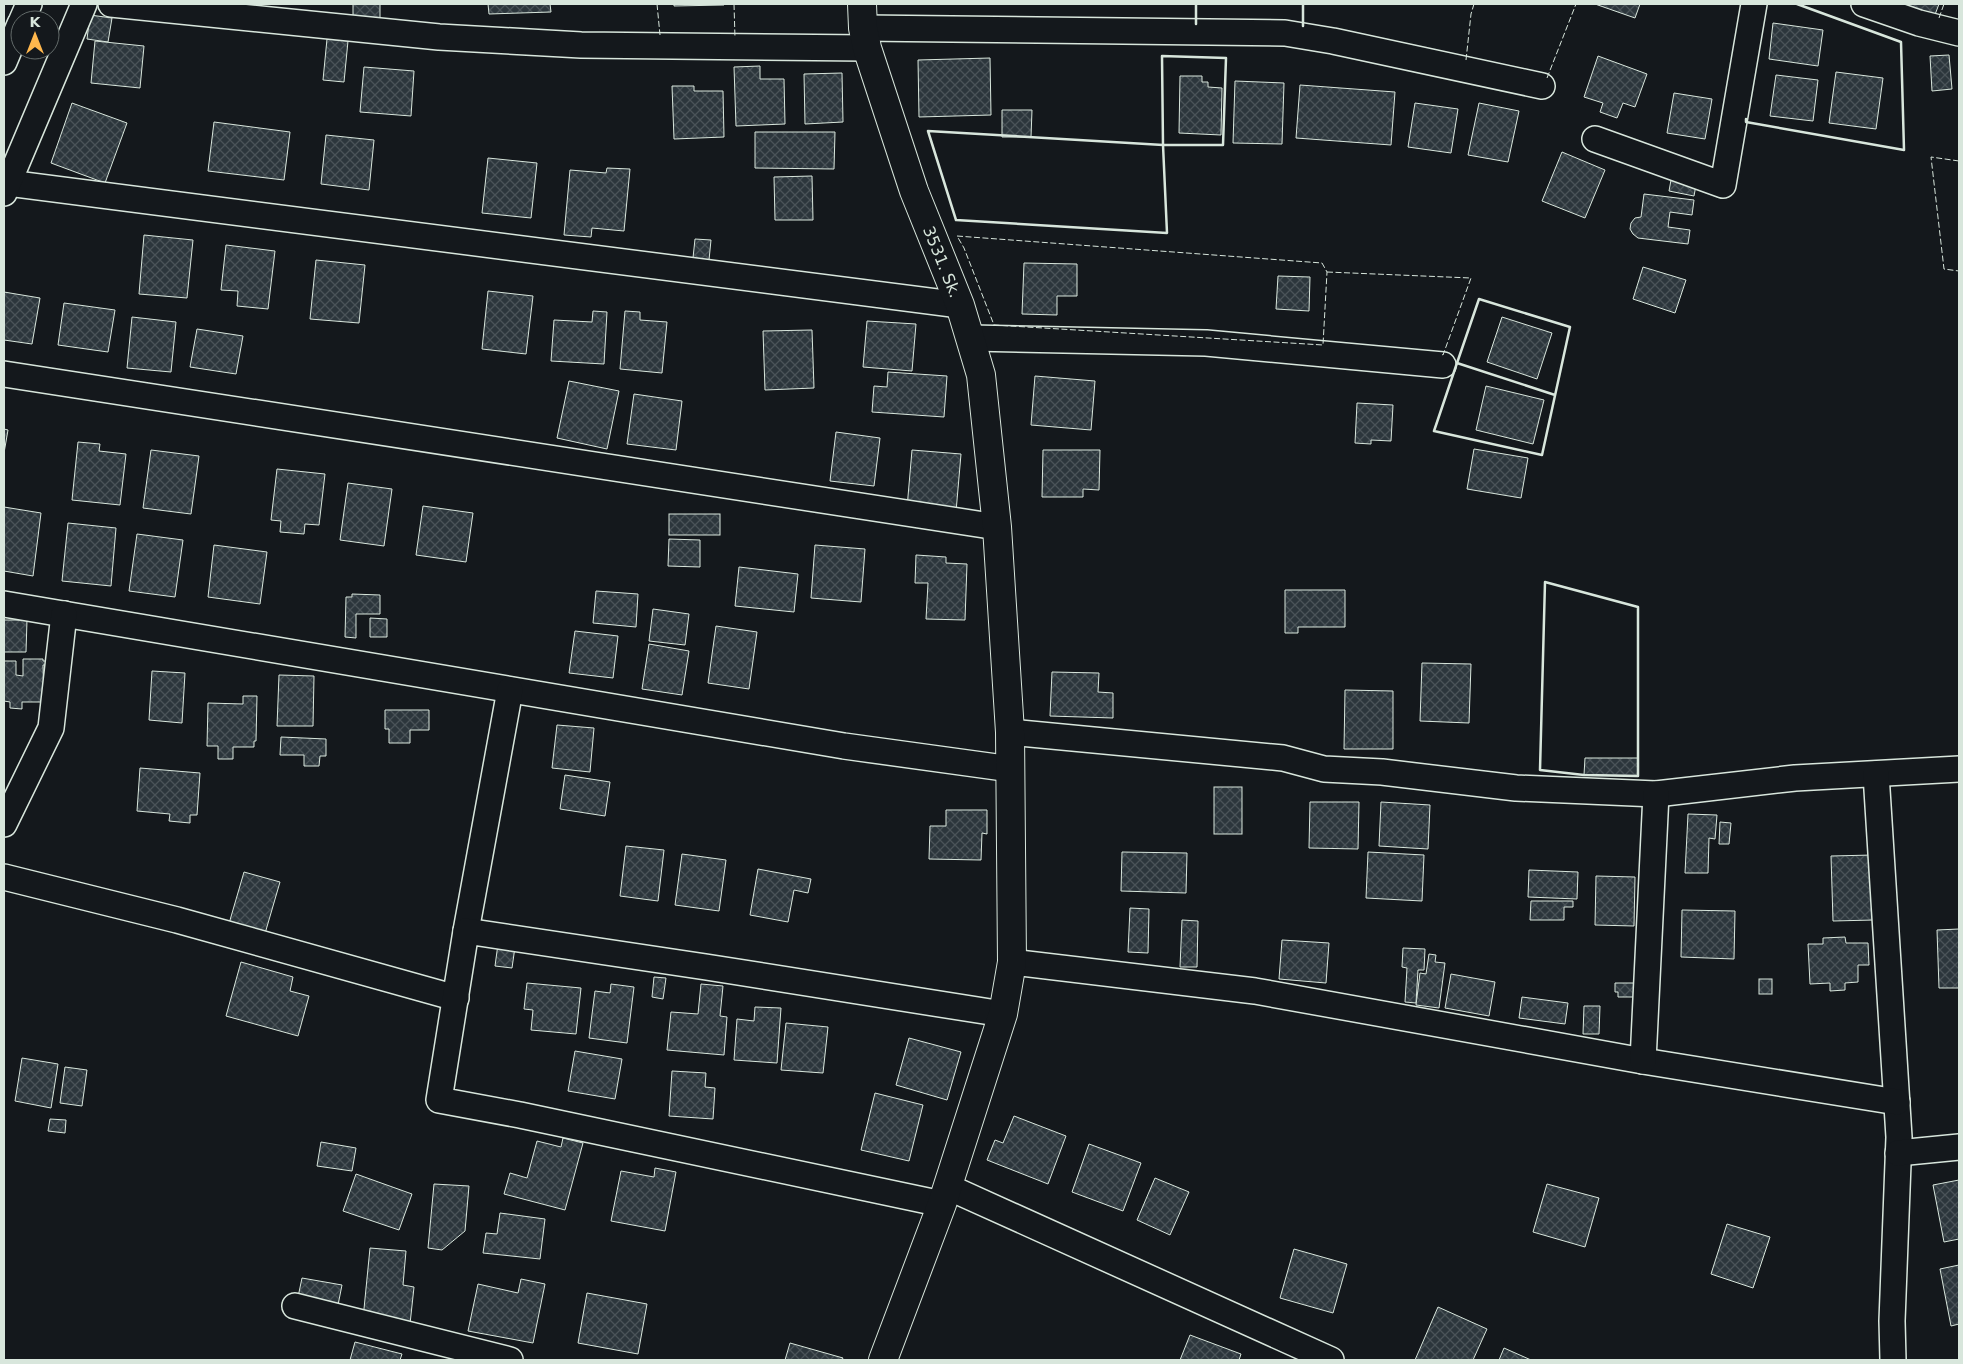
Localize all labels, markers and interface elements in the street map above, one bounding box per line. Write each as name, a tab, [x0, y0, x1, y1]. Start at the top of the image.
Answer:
north arrow	[10, 10, 60, 60]
text: K	[30, 14, 42, 30]
street label: 3531. Sk.	[919, 223, 965, 301]

